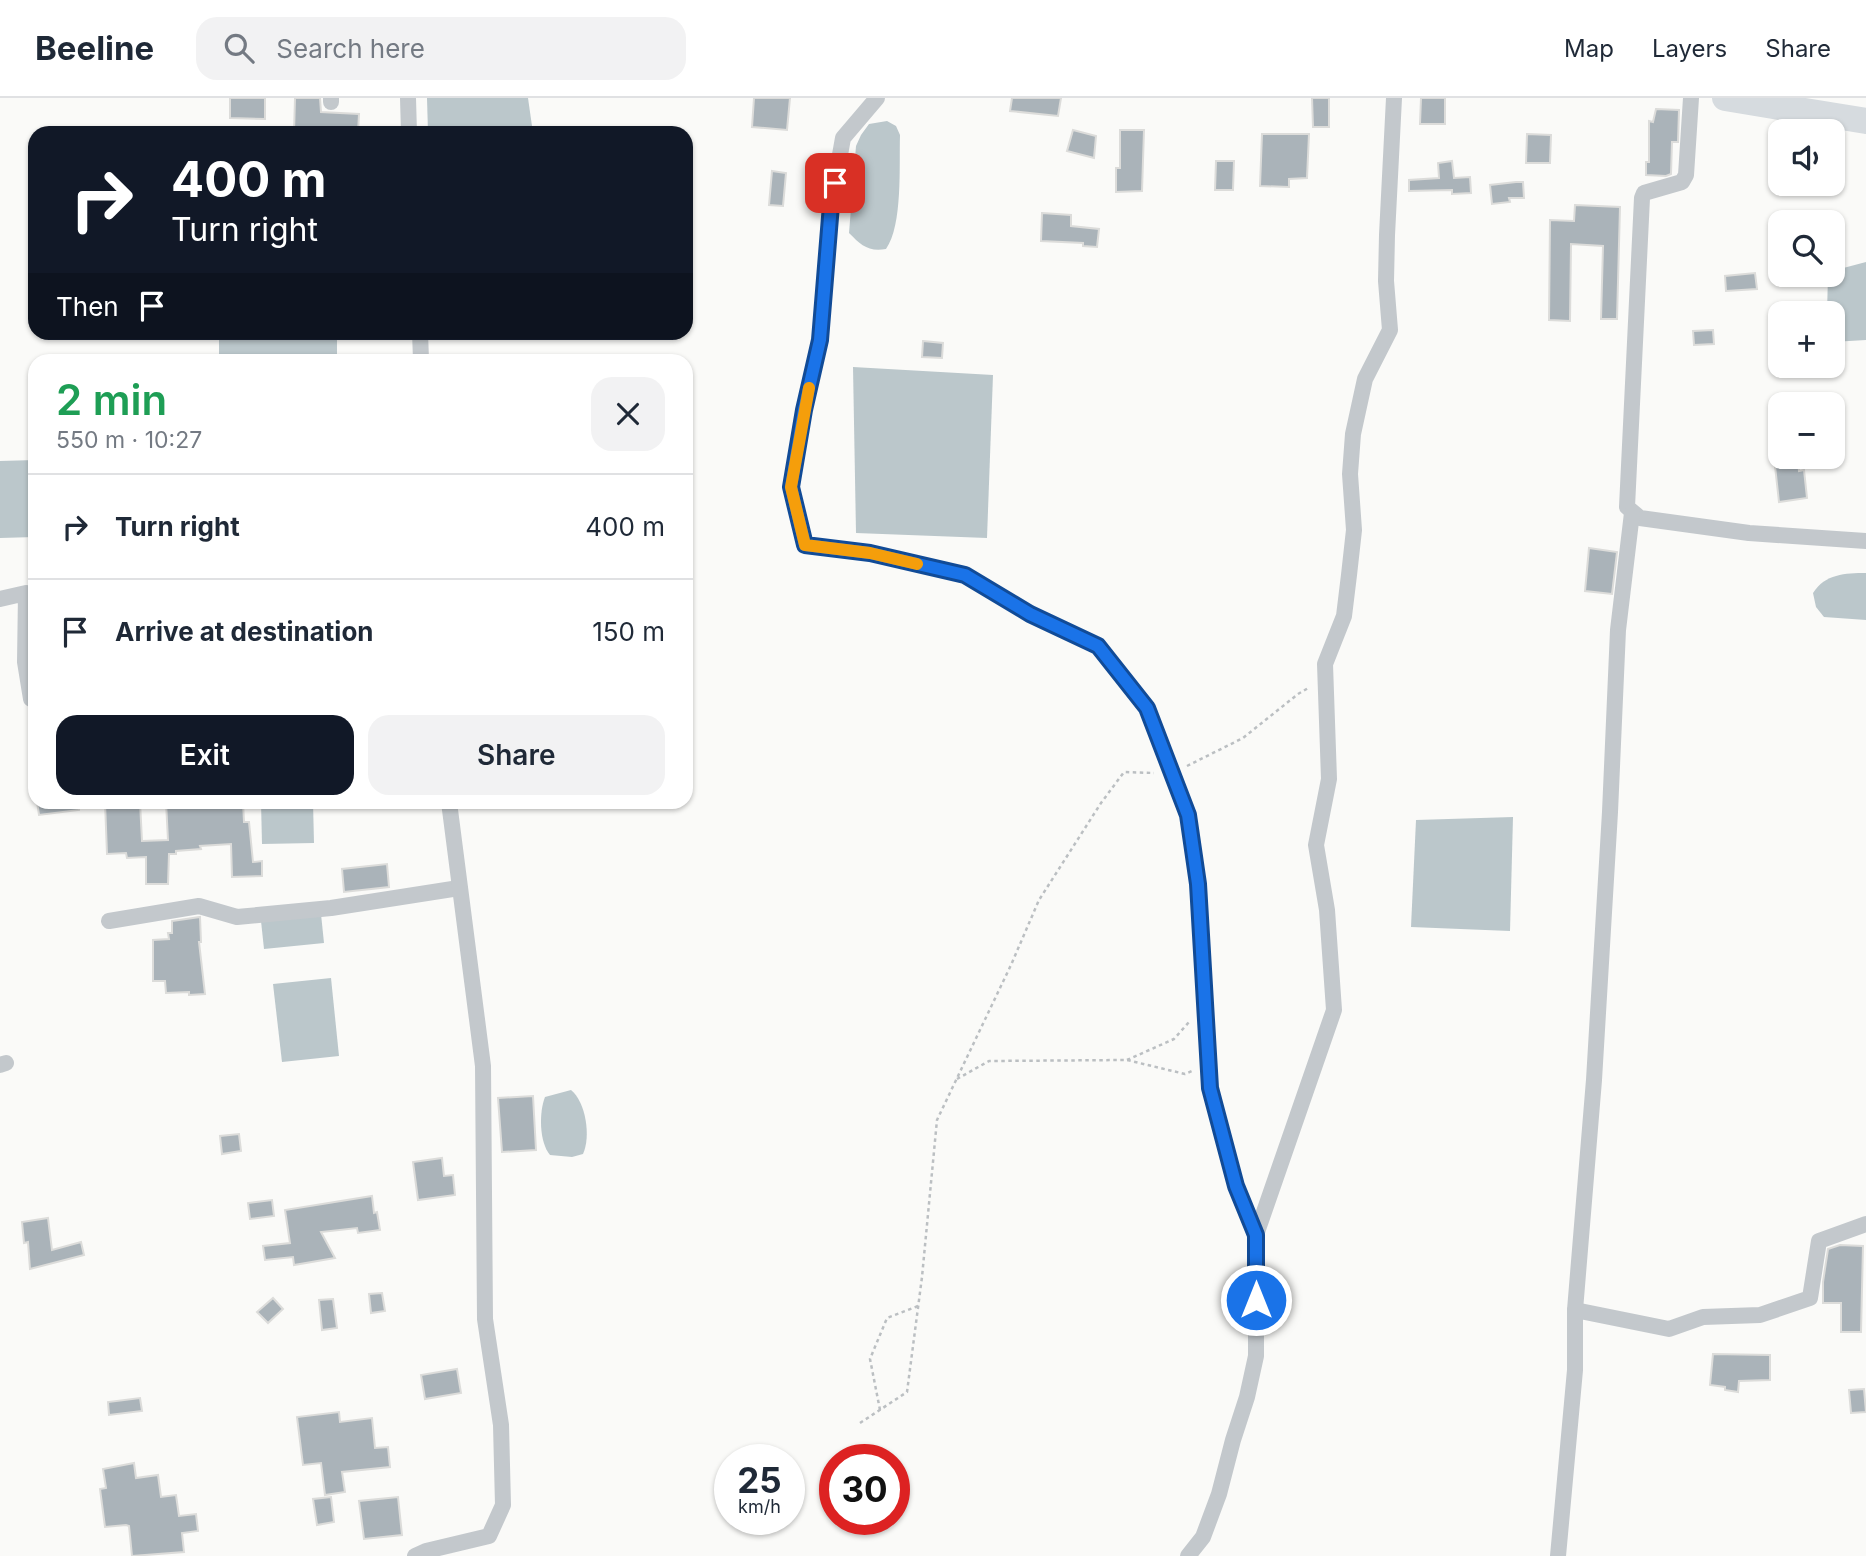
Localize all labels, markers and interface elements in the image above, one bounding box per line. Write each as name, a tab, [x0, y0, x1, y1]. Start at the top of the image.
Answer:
search box	[196, 17, 686, 80]
text: Beeline	[35, 28, 154, 68]
icon: search	[220, 29, 258, 67]
text: Search here	[276, 33, 425, 64]
text: Map	[1564, 34, 1614, 63]
text: Layers	[1652, 34, 1727, 63]
text: Share	[1765, 34, 1831, 63]
map controls	[1768, 119, 1845, 469]
button: sound	[1768, 119, 1845, 196]
text: 400 m	[171, 150, 327, 209]
pin	[805, 153, 865, 213]
icon: right	[56, 154, 147, 245]
icon: arrive	[816, 164, 854, 202]
text: Turn right	[171, 210, 318, 249]
button: search	[1768, 210, 1845, 287]
icon: arrive	[133, 287, 171, 325]
text: Then	[56, 291, 119, 322]
button: +	[1768, 301, 1845, 378]
text: 2 min	[56, 374, 167, 425]
button: close	[591, 377, 665, 451]
button: −	[1768, 392, 1845, 469]
text: 550 m · 10:27	[56, 426, 202, 454]
icon: right	[56, 508, 94, 546]
text: Turn right	[115, 511, 240, 542]
text: 400 m	[585, 511, 665, 542]
icon: arrive	[56, 613, 94, 651]
text: Arrive at destination	[115, 616, 374, 647]
text: 150 m	[592, 616, 665, 647]
button: Exit	[56, 715, 354, 795]
button: Share	[368, 715, 665, 795]
position arrow	[1219, 1263, 1293, 1337]
speed limit sign: 30	[819, 1444, 910, 1535]
text: 25	[737, 1459, 782, 1501]
text: km/h	[738, 1496, 781, 1517]

